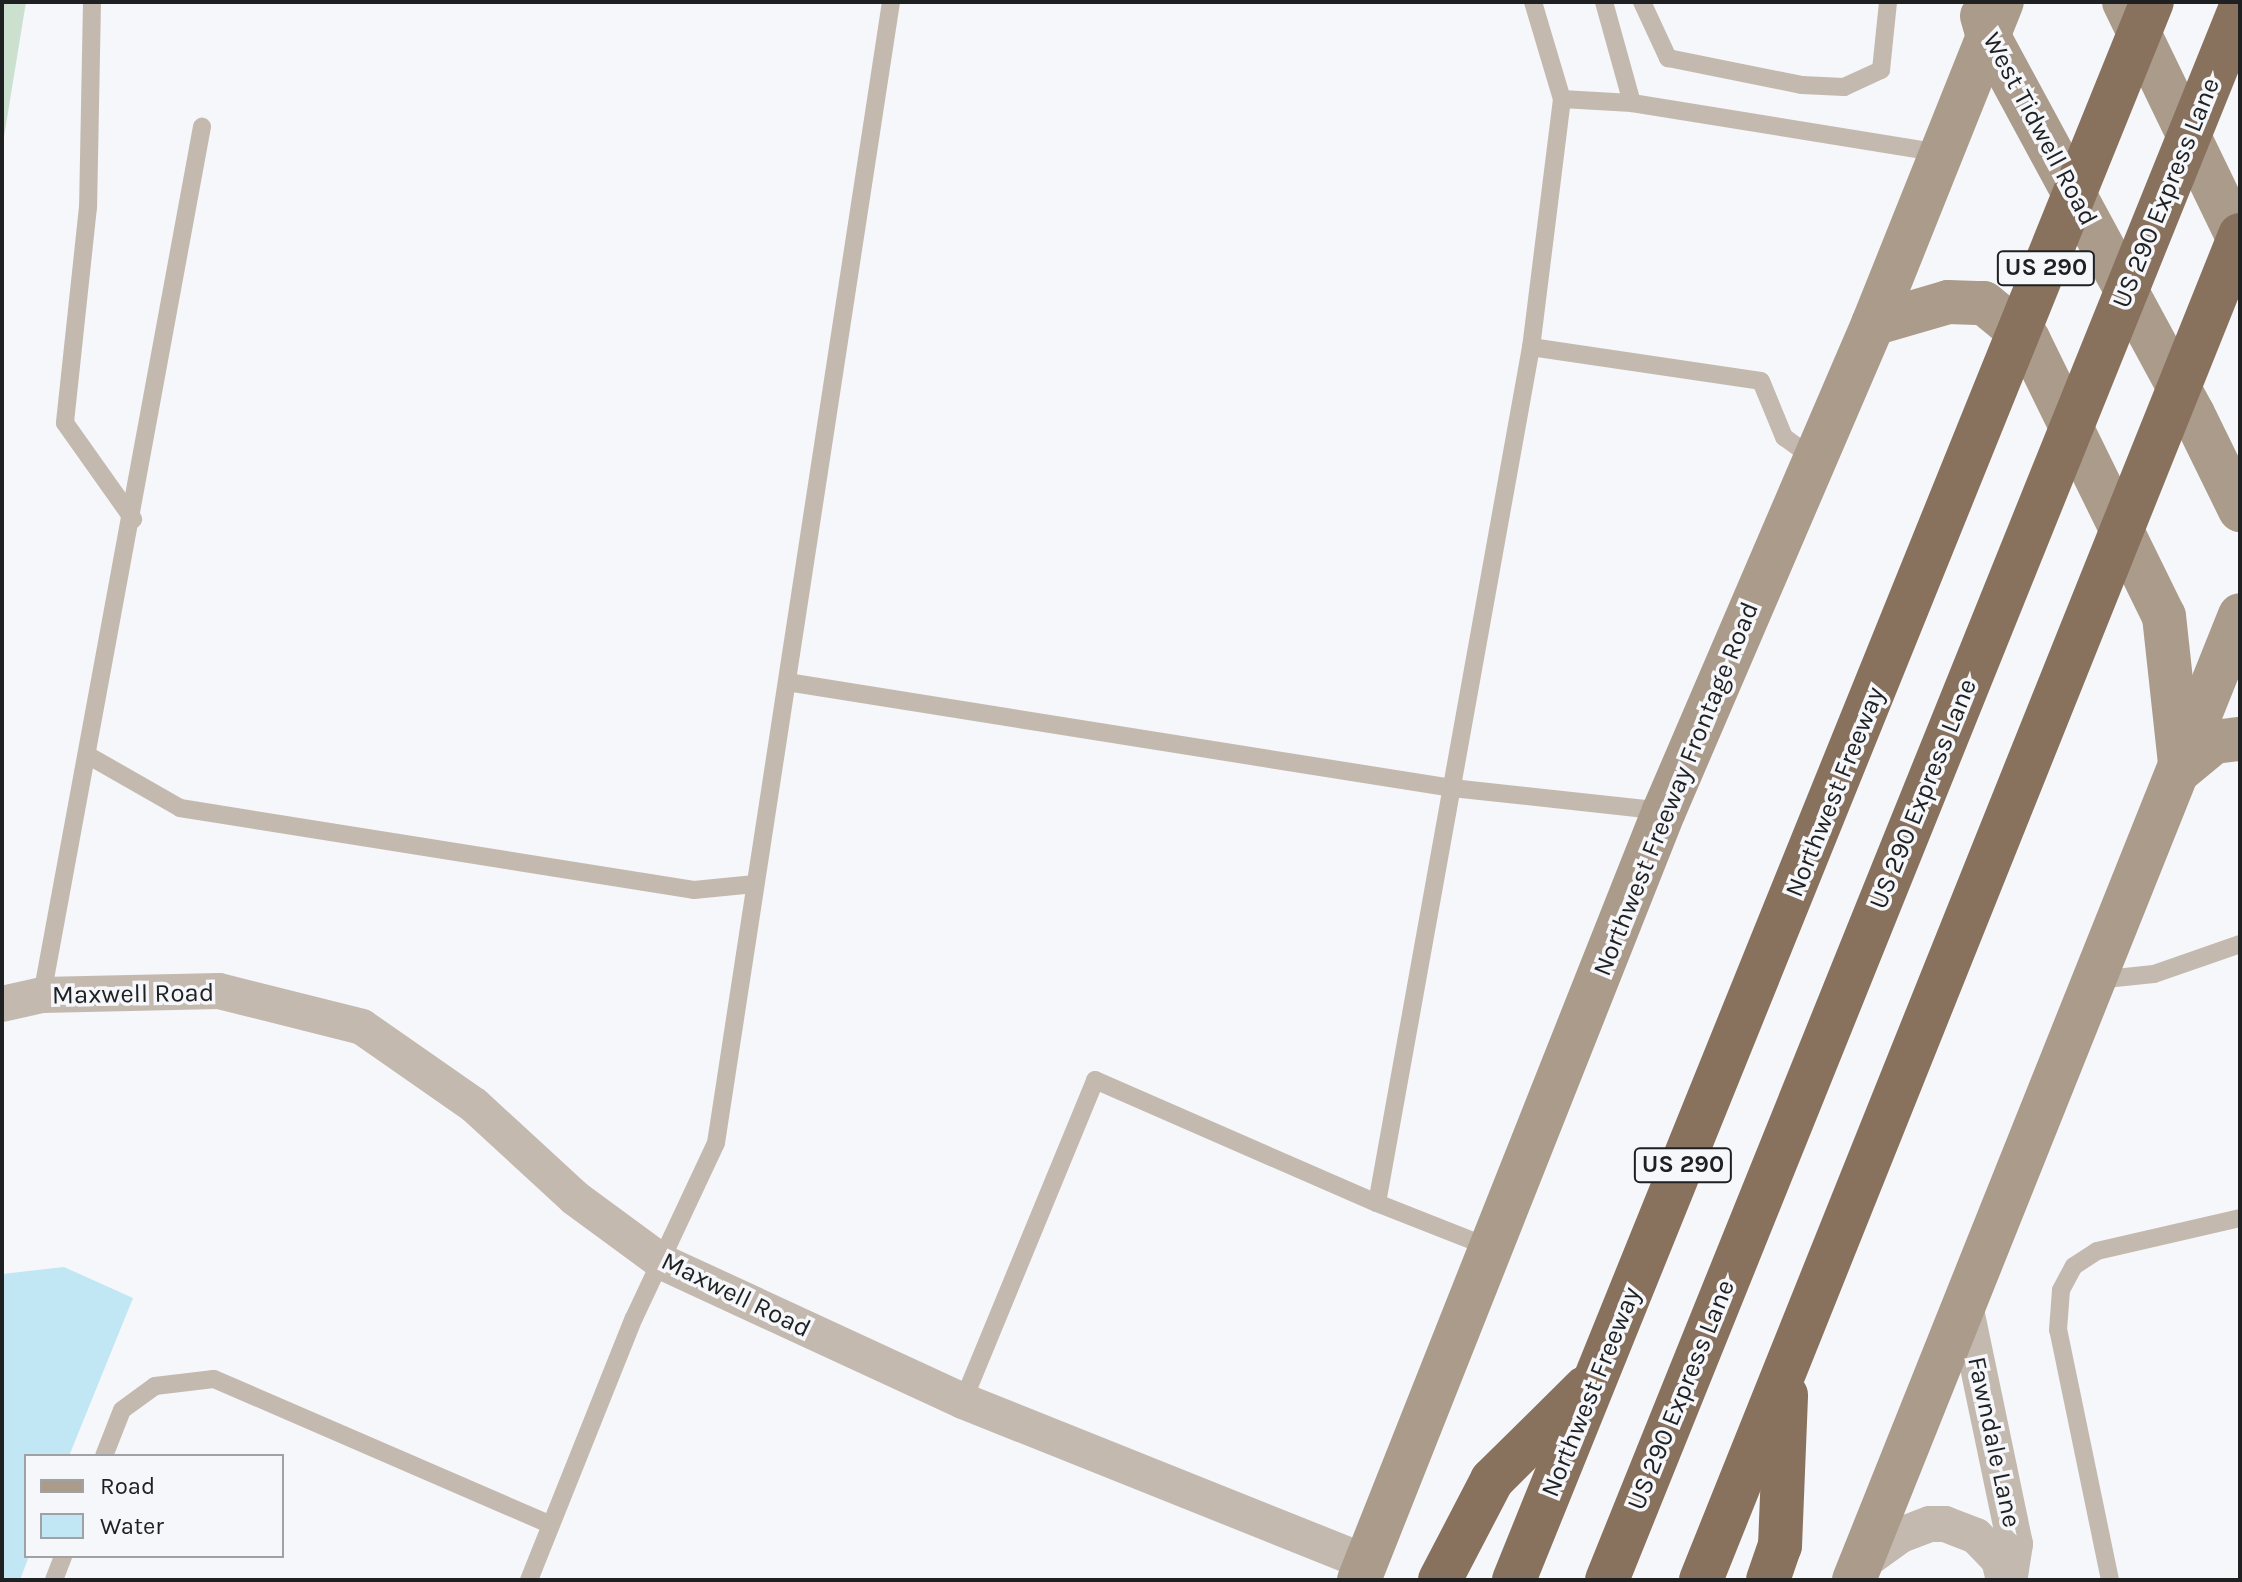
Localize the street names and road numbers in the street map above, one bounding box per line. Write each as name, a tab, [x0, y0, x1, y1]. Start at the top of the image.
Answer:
street label: West Tidwell Road	[1976, 27, 2104, 231]
street label: US 290 Express Lane	[2106, 73, 2226, 313]
road number: US 290	[1996, 248, 2096, 288]
street label: Northwest Freeway Frontage Road	[1586, 597, 1766, 981]
street label: US 290 Express Lane	[1863, 674, 1983, 914]
street label: Northwest Freeway	[1779, 682, 1891, 902]
street label: Maxwell Road	[52, 977, 214, 1011]
road number: US 290	[1633, 1145, 1733, 1185]
street label: Maxwell Road	[656, 1245, 816, 1345]
street label: US 290 Express Lane	[1621, 1275, 1741, 1515]
street label: Northwest Freeway	[1535, 1282, 1647, 1502]
street label: Fawndale Lane	[1961, 1354, 2027, 1530]

